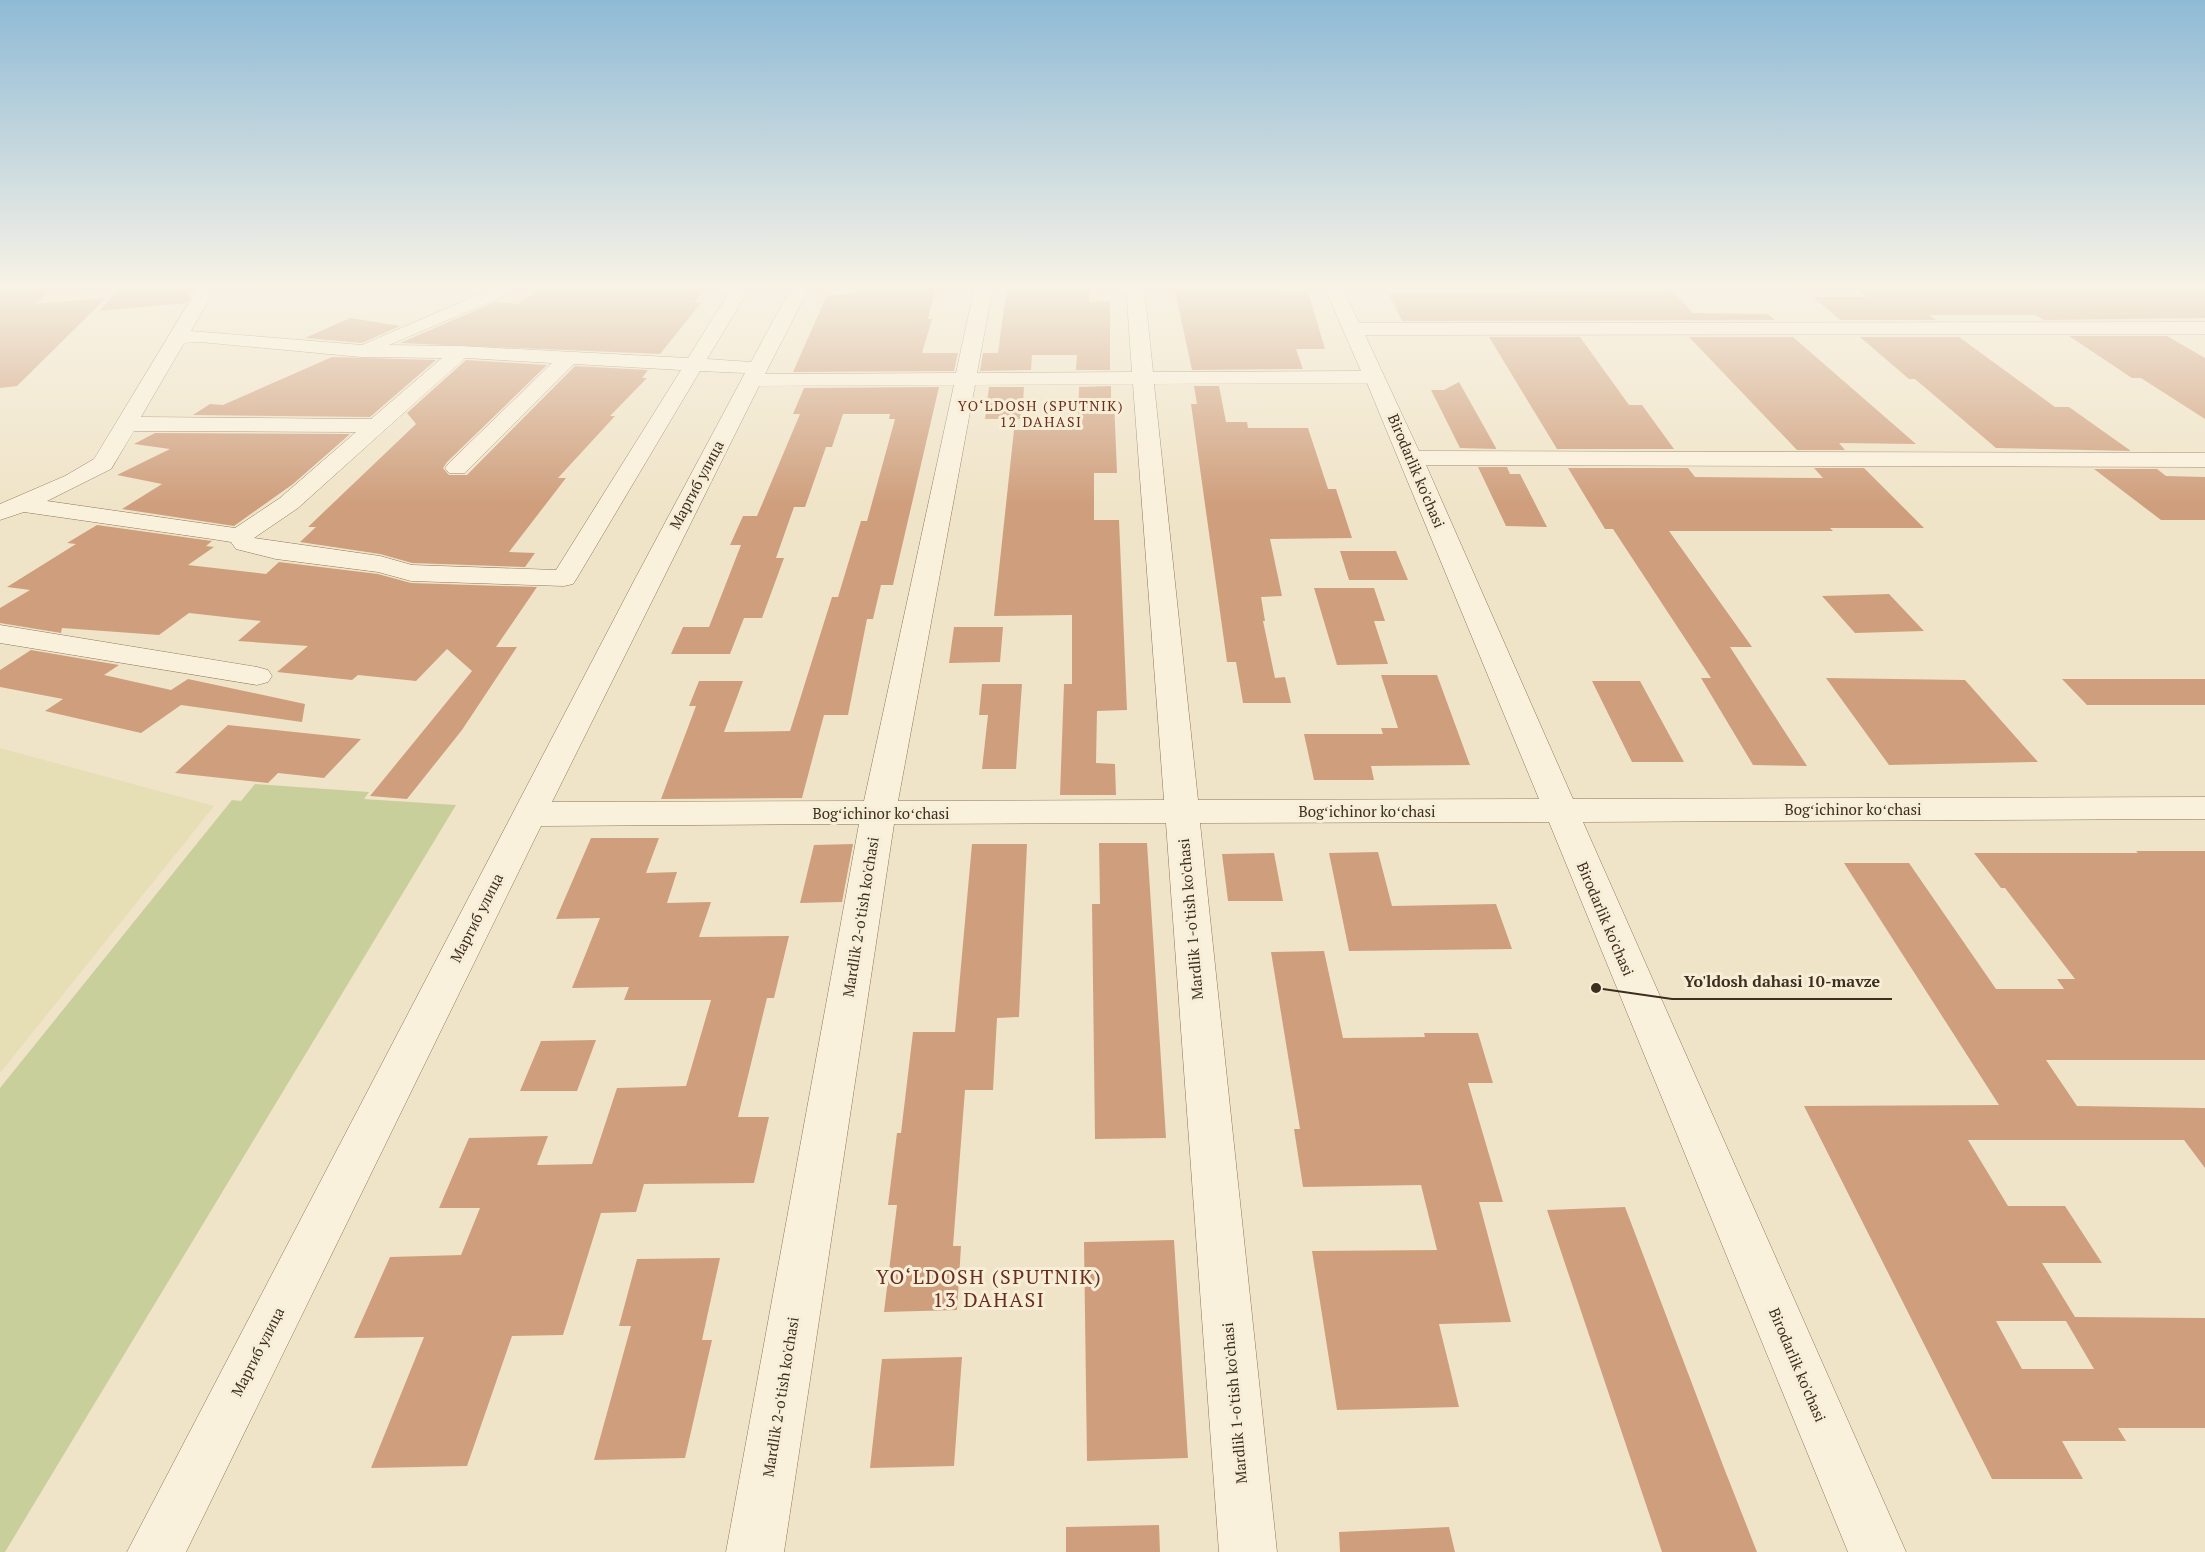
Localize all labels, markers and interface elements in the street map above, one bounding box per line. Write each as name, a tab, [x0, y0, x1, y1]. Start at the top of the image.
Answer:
district label: YO‘LDOSH (SPUTNIK) 12 DAHASI	[958, 396, 1124, 431]
street label: Birodarlik ko'chasi	[1384, 410, 1450, 531]
street label: Маргиб улица	[664, 436, 728, 532]
street label: Bogʻichinor koʻchasi	[1784, 799, 1922, 819]
street label: Bogʻichinor koʻchasi	[1298, 801, 1436, 821]
street label: Bogʻichinor koʻchasi	[812, 803, 950, 823]
street label: Mardlik 2-o'tish ko'chasi	[837, 835, 883, 998]
street label: Mardlik 1-o'tish ko'chasi	[1173, 838, 1207, 1001]
street label: Birodarlik ko'chasi	[1573, 858, 1639, 979]
street label: Маргиб улица	[445, 869, 507, 966]
callout: Yo'ldosh dahasi 10-mavze	[1672, 965, 1892, 999]
text: Yo'ldosh dahasi 10-mavze	[1684, 970, 1881, 992]
district label: YO‘LDOSH (SPUTNIK) 13 DAHASI	[876, 1263, 1102, 1313]
street label: Маргиб улица	[226, 1303, 288, 1400]
street label: Birodarlik ko'chasi	[1765, 1304, 1831, 1425]
street label: Mardlik 2-o'tish ko'chasi	[757, 1315, 803, 1478]
street label: Mardlik 1-o'tish ko'chasi	[1217, 1322, 1251, 1485]

